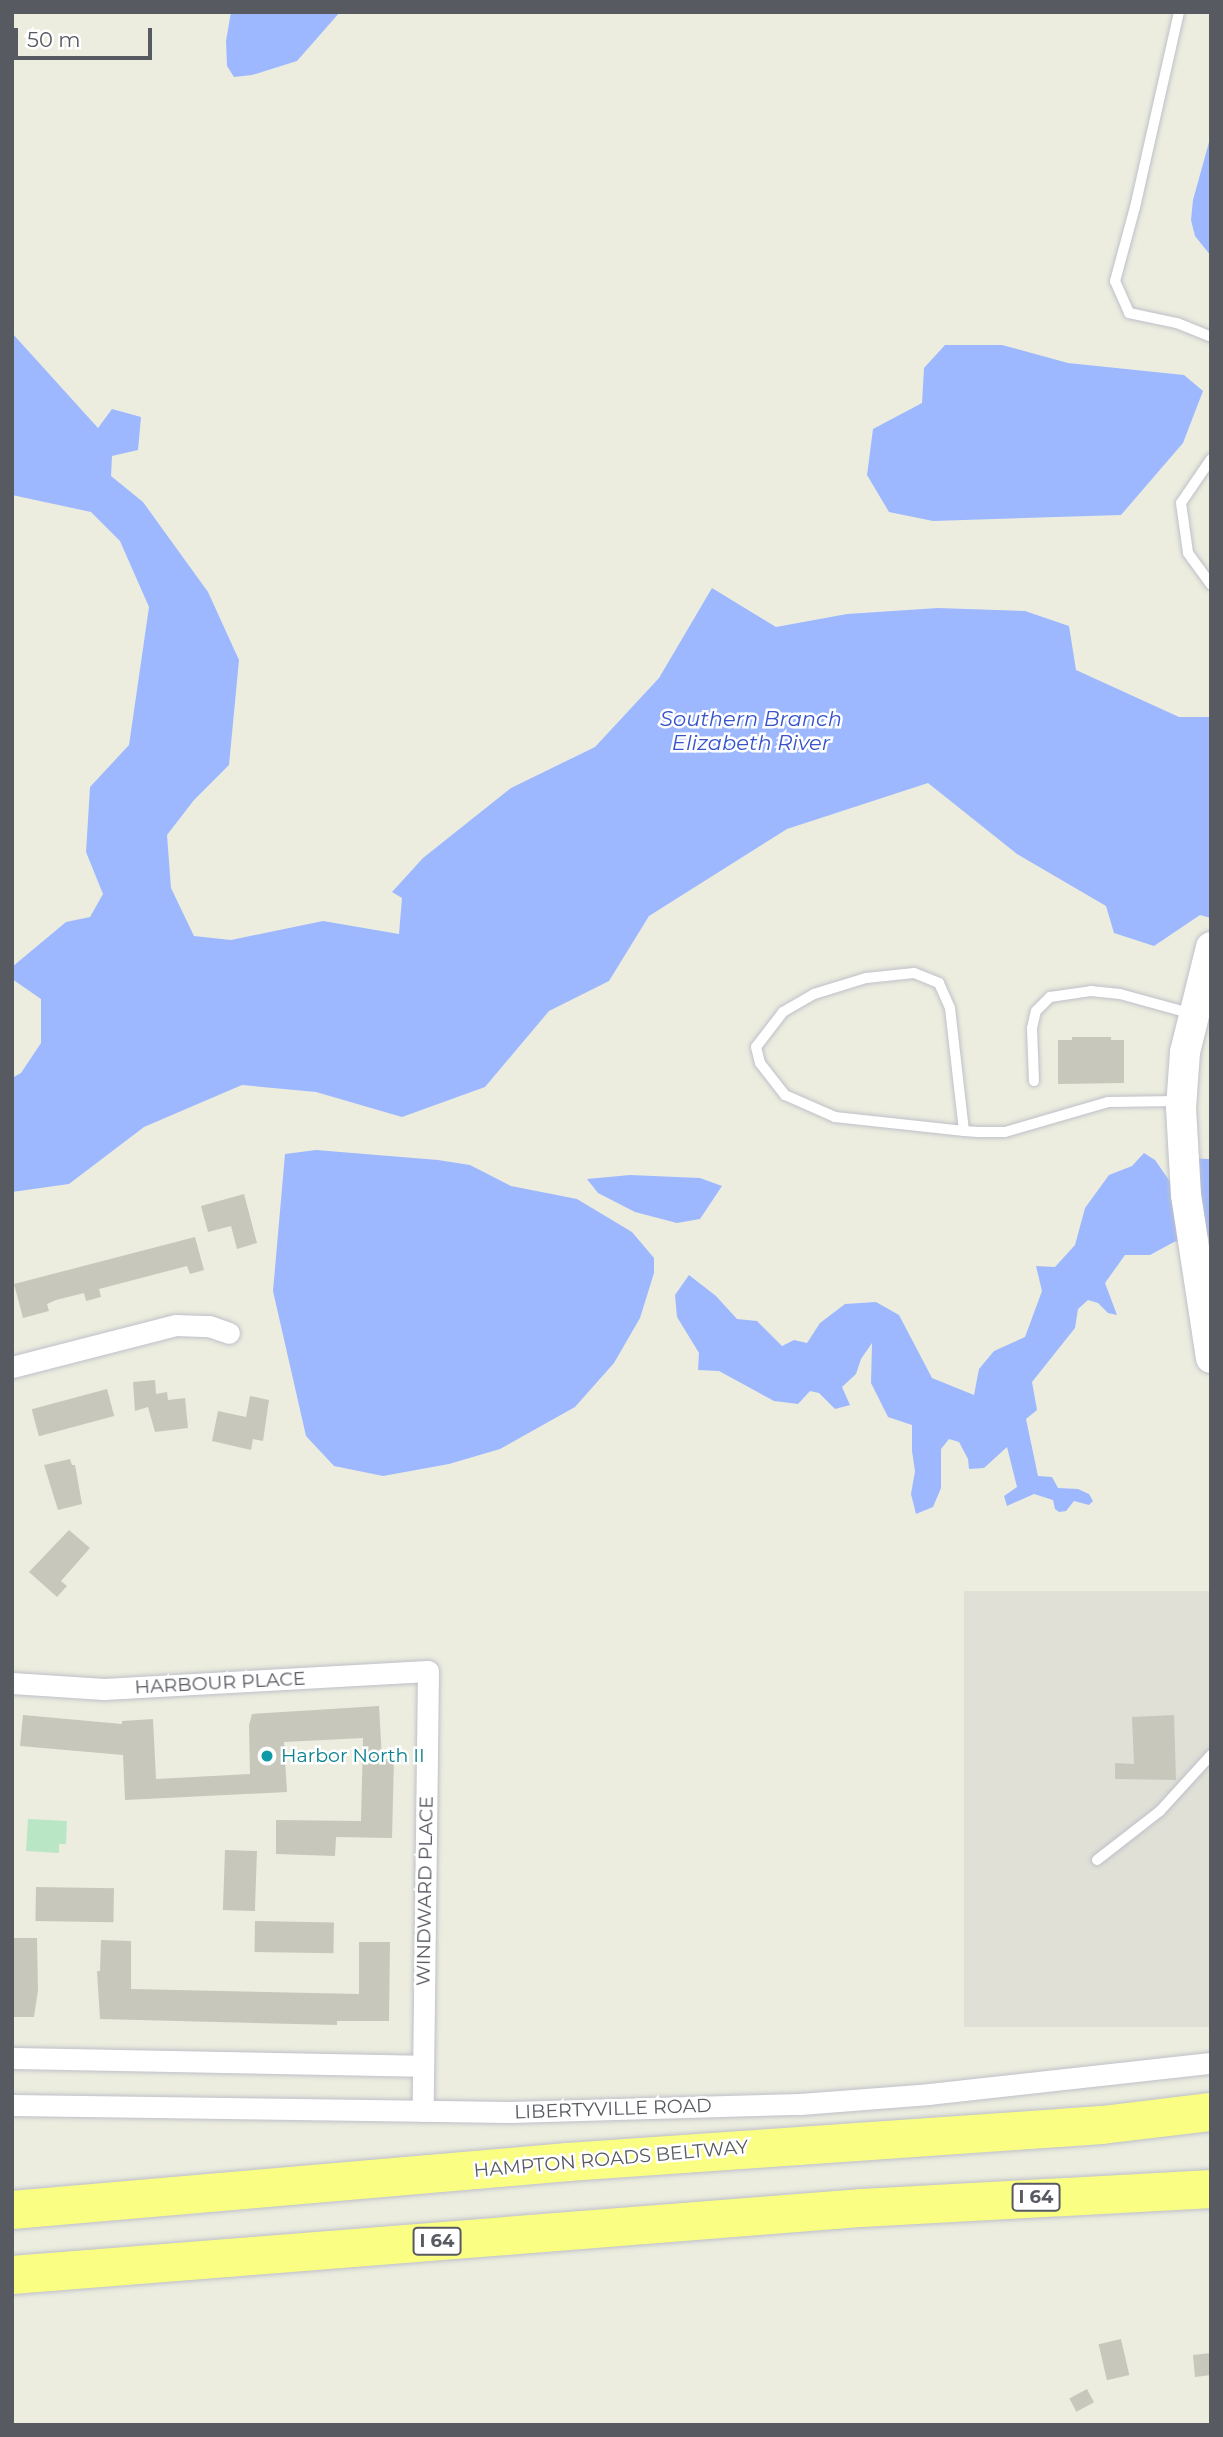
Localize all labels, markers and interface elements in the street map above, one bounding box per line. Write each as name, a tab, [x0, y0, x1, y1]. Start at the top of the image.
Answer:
scale bar	[18, 14, 156, 58]
text: 50 m	[27, 27, 81, 52]
water label: Southern Branch Elizabeth River	[660, 706, 842, 756]
street label: HARBOUR PLACE	[134, 1667, 306, 1699]
place label: Harbor North II	[281, 1745, 425, 1767]
marker: Harbor North II	[259, 1748, 275, 1764]
street label: WINDWARD PLACE	[412, 1796, 438, 1986]
street label: LIBERTYVILLE ROAD	[514, 2094, 712, 2124]
street label: HAMPTON ROADS BELTWAY	[473, 2136, 749, 2182]
road number: I 64	[1012, 2182, 1060, 2211]
road number: I 64	[412, 2227, 462, 2256]

